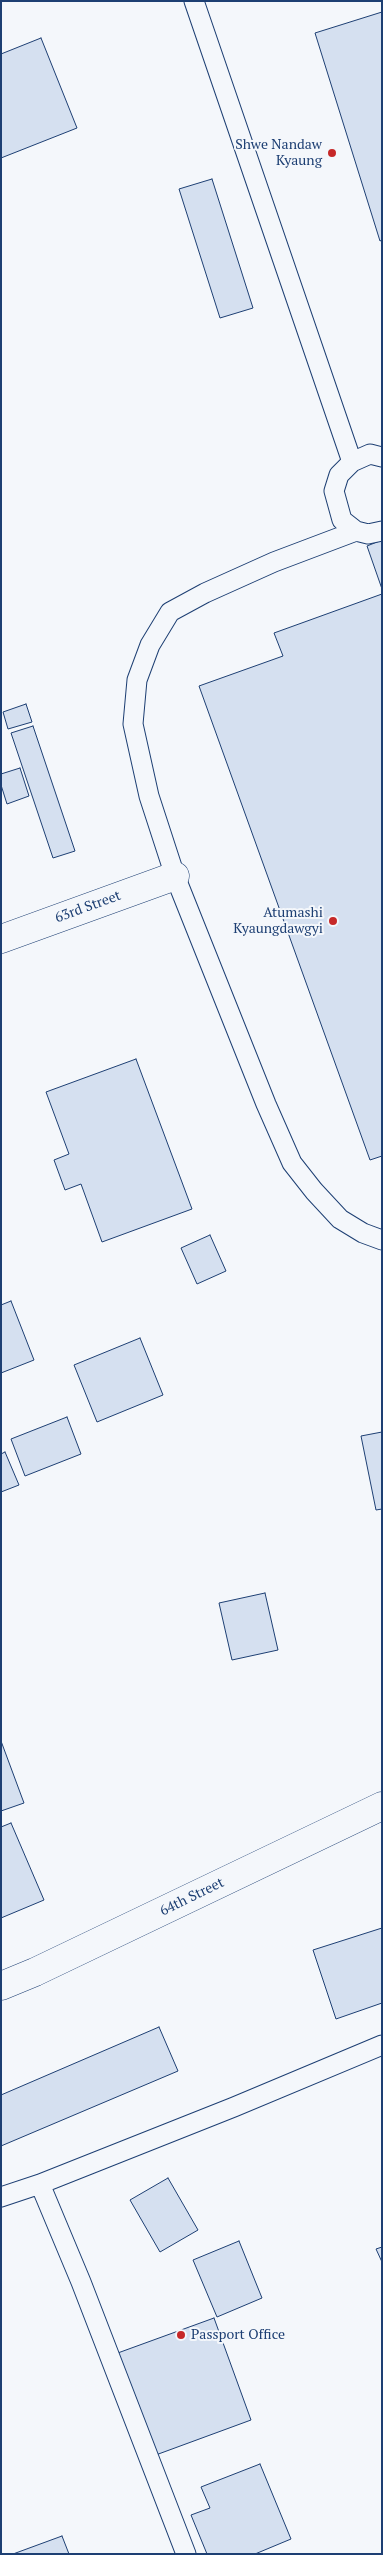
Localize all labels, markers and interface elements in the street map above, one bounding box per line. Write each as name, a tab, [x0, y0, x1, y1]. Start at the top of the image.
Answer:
place label: Shwe Nandaw Kyaung	[235, 137, 322, 170]
marker: Shwe Nandaw Kyaung	[326, 147, 338, 159]
street label: 63rd Street	[53, 887, 123, 927]
place label: Atumashi Kyaungdawgyi	[233, 905, 323, 938]
marker: Atumashi Kyaungdawgyi	[327, 915, 339, 927]
street label: 64th Street	[157, 1874, 227, 1920]
place label: Passport Office	[191, 2327, 285, 2343]
marker: Passport Office	[175, 2329, 187, 2341]

